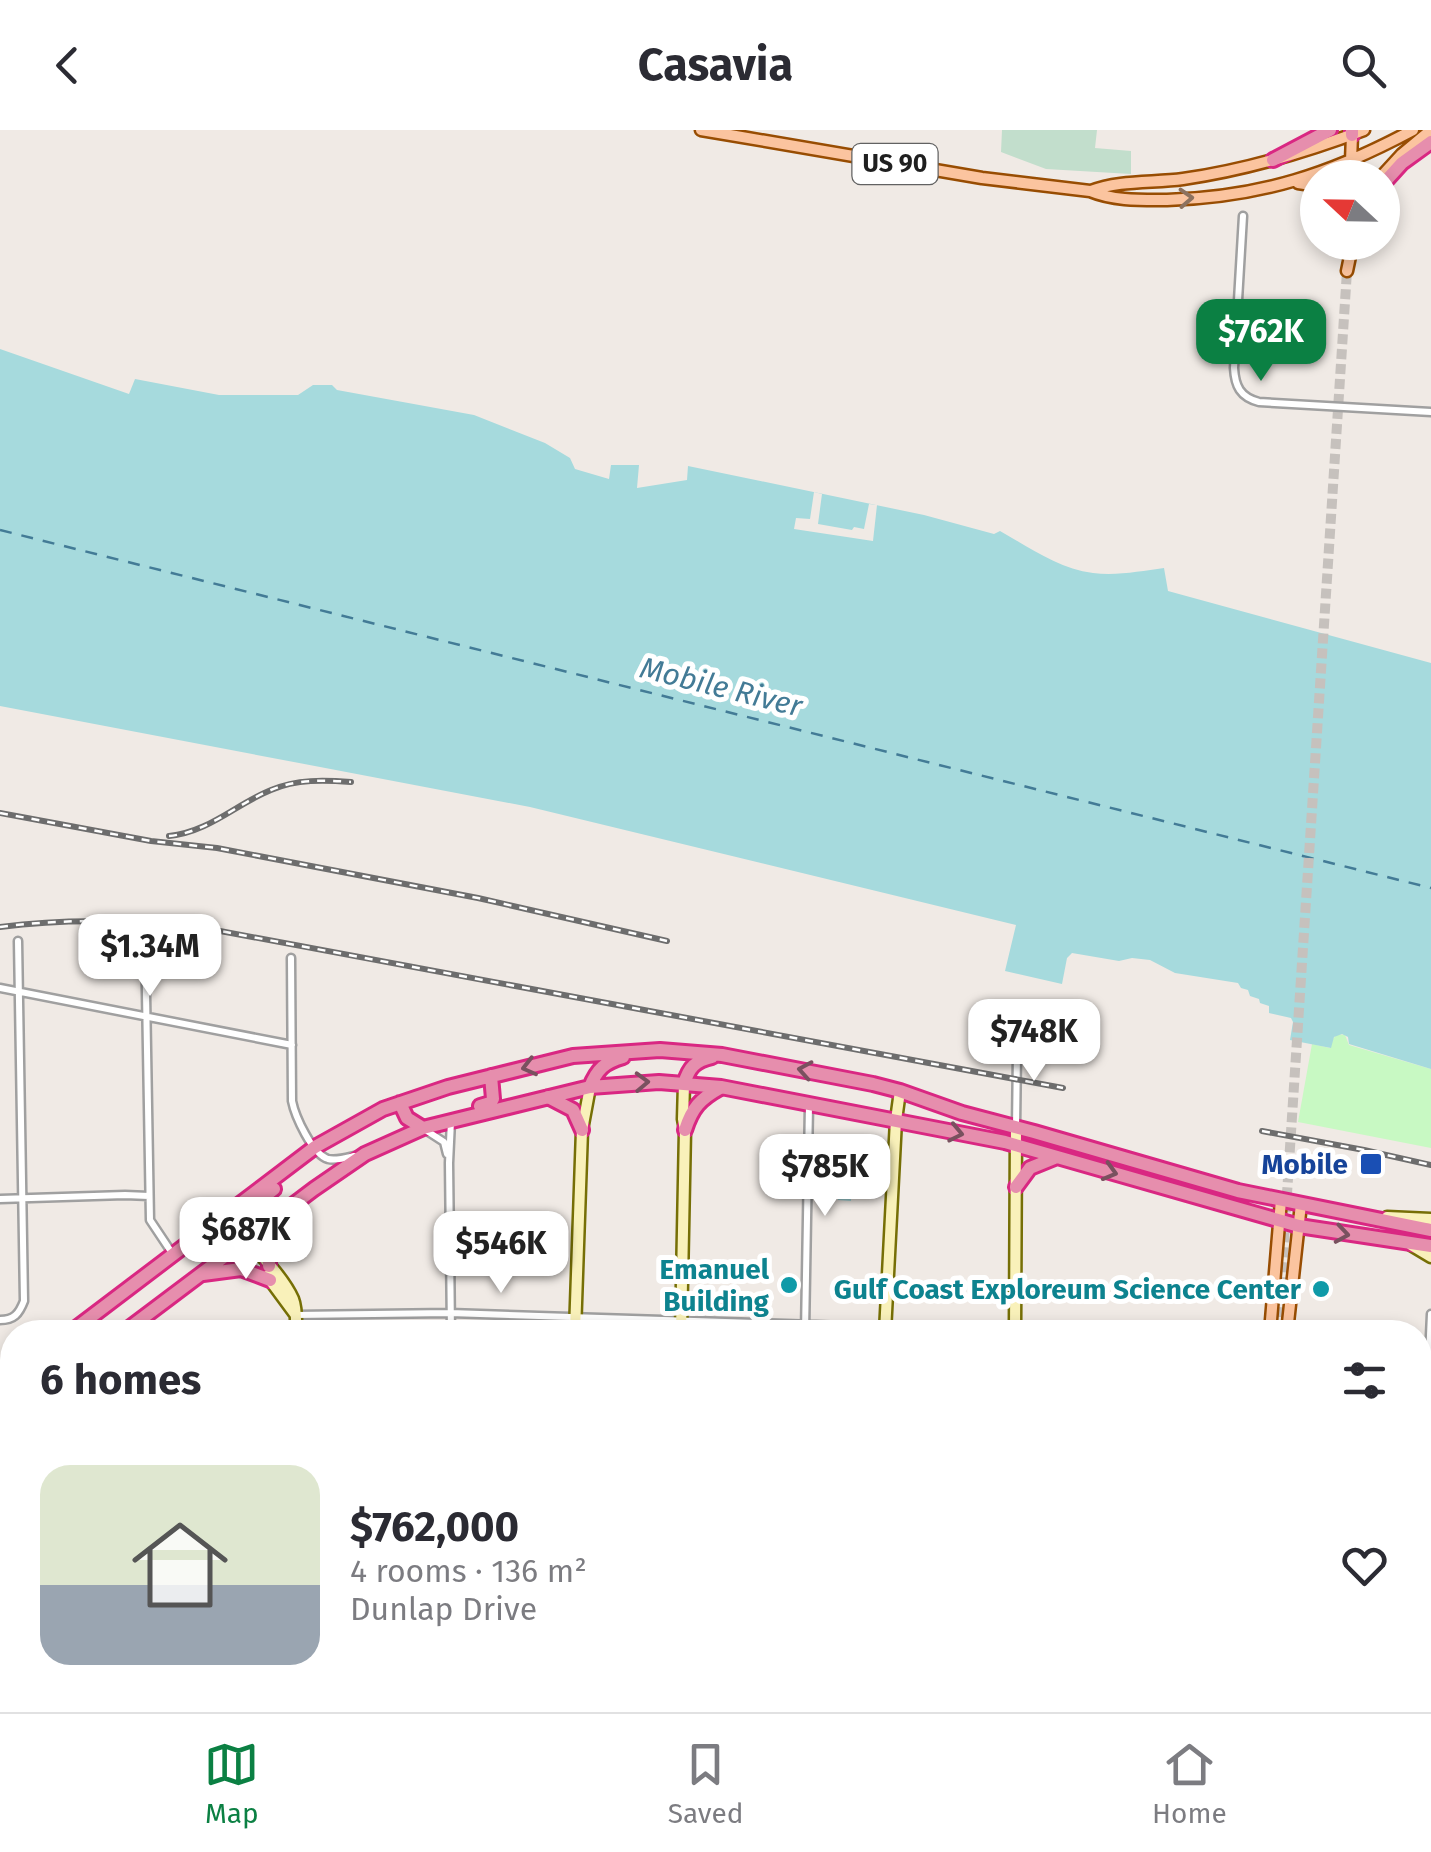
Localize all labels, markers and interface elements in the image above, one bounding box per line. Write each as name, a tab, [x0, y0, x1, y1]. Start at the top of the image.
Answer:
icon: back	[40, 38, 95, 93]
text: Casavia	[638, 38, 793, 92]
icon: search	[1336, 38, 1391, 93]
road number: US 90	[852, 144, 938, 184]
north arrow	[1300, 160, 1400, 260]
map controls	[1300, 160, 1400, 260]
one-way arrow	[1179, 188, 1195, 209]
pin: $762K	[1191, 299, 1331, 384]
text: $762K	[1218, 312, 1304, 350]
water label: Mobile River	[636, 649, 807, 725]
pin: $1.34M	[69, 914, 231, 999]
text: $1.34M	[100, 927, 200, 965]
pin: $748K	[964, 999, 1104, 1084]
text: $748K	[990, 1012, 1078, 1050]
one-way arrow	[521, 1055, 538, 1076]
one-way arrow	[797, 1060, 813, 1081]
one-way arrow	[634, 1072, 650, 1093]
one-way arrow	[947, 1121, 964, 1142]
pin: $785K	[755, 1134, 895, 1219]
text: $785K	[781, 1147, 869, 1185]
place label: Mobile	[1261, 1148, 1348, 1181]
marker: Mobile	[1358, 1151, 1384, 1177]
one-way arrow	[1101, 1160, 1118, 1181]
pin: $687K	[176, 1197, 316, 1282]
text: $687K	[202, 1210, 290, 1248]
pin: $546K	[431, 1211, 571, 1296]
one-way arrow	[1334, 1222, 1350, 1243]
text: $546K	[455, 1224, 547, 1262]
place label: Emanuel Building	[660, 1253, 770, 1318]
place label: Gulf Coast Exploreum Science Center	[834, 1273, 1302, 1306]
marker: Emanuel Building	[778, 1274, 800, 1296]
marker: Gulf Coast Exploreum Science Center	[1310, 1278, 1332, 1300]
icon: filters	[1337, 1353, 1392, 1408]
text: 6 homes	[40, 1355, 201, 1405]
text: $762,000	[350, 1502, 519, 1552]
icon: home	[120, 1505, 240, 1625]
icon: heart	[1337, 1538, 1392, 1593]
text: 4 rooms · 136 m²	[350, 1552, 587, 1590]
text: Dunlap Drive	[350, 1590, 537, 1628]
tab: Map	[204, 1737, 259, 1830]
tab: Saved	[668, 1737, 744, 1830]
tab: Home	[1152, 1737, 1227, 1830]

